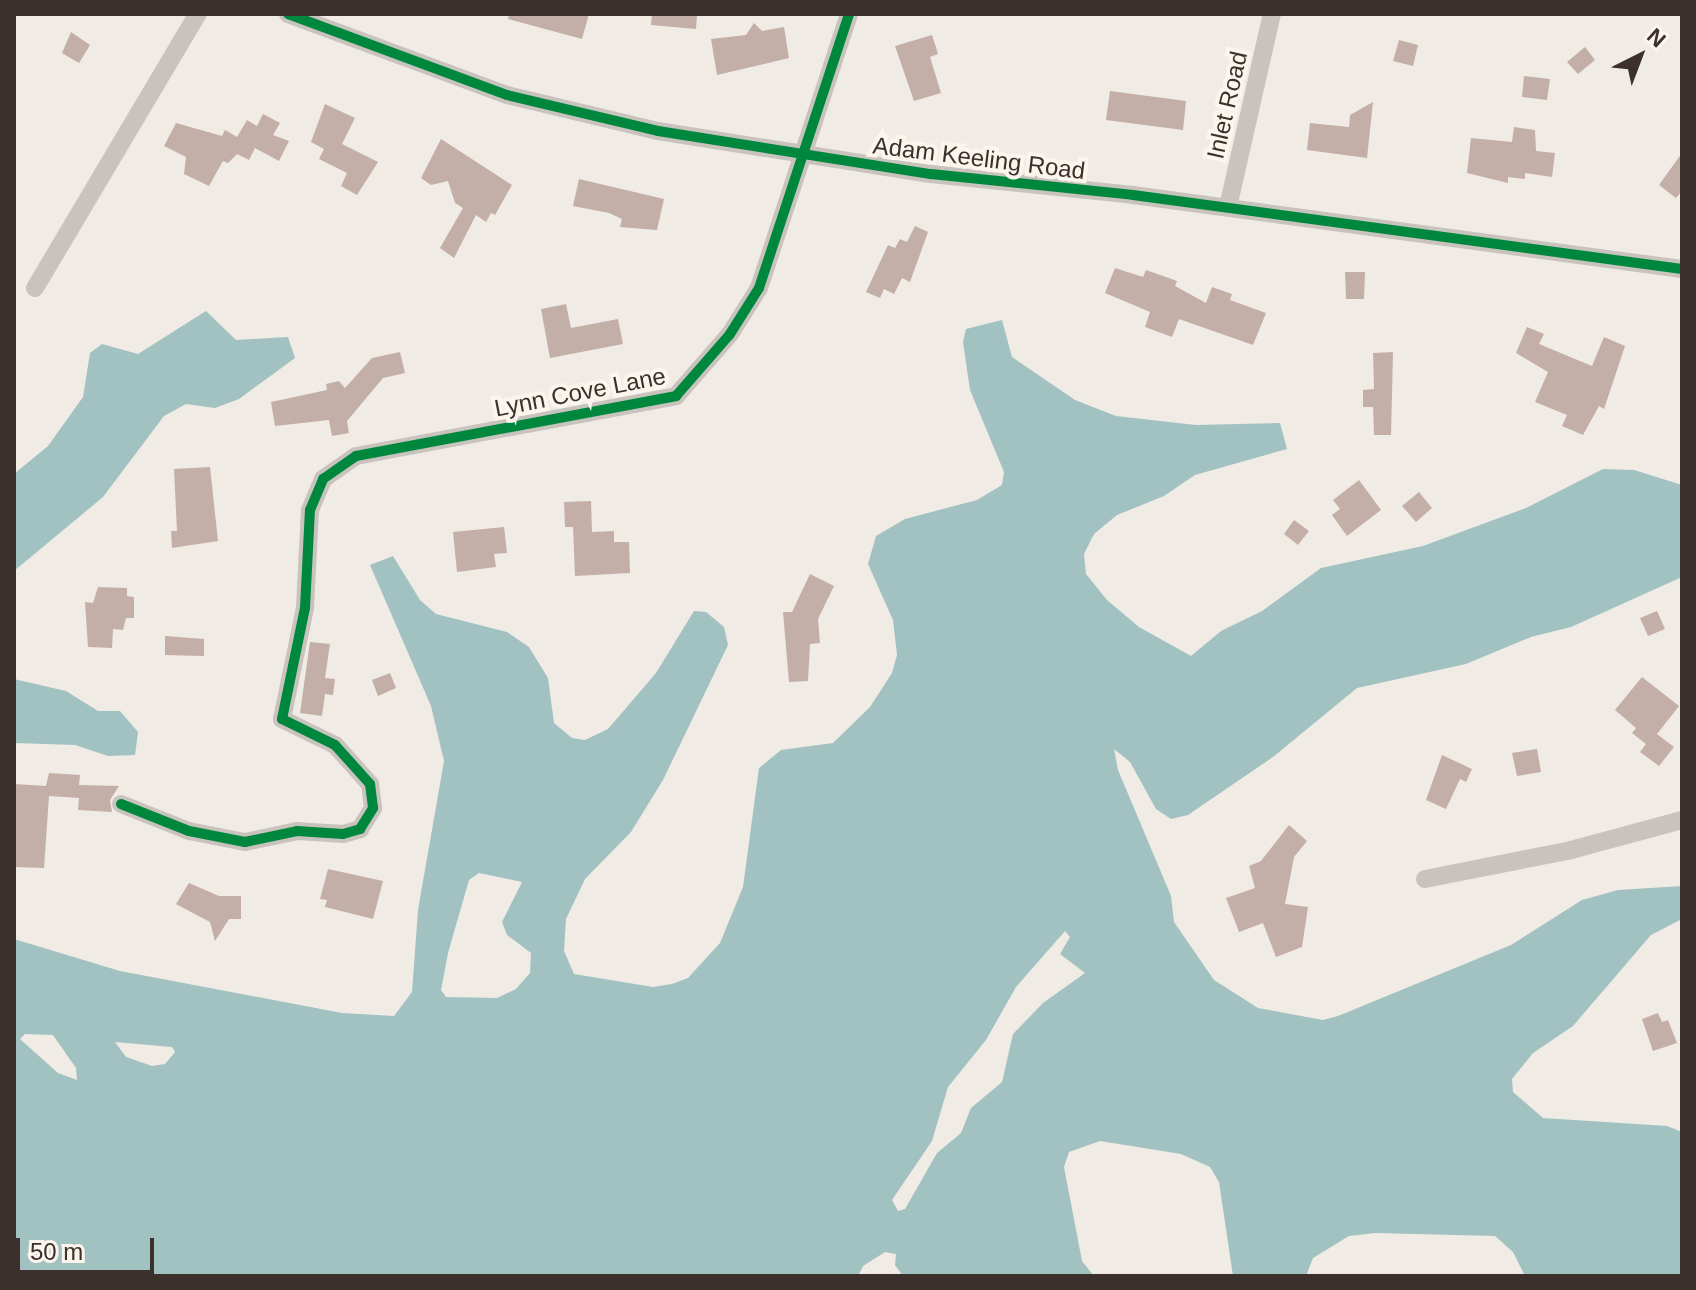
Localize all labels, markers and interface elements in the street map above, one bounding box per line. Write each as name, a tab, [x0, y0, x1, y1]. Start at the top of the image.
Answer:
north arrow	[1600, 16, 1680, 96]
text: N	[1642, 23, 1671, 52]
street label: Inlet Road	[1201, 48, 1253, 162]
street label: Adam Keeling Road	[871, 131, 1087, 185]
street label: Lynn Cove Lane	[492, 361, 668, 423]
scale bar	[20, 1222, 158, 1272]
text: 50 m	[30, 1238, 83, 1265]

